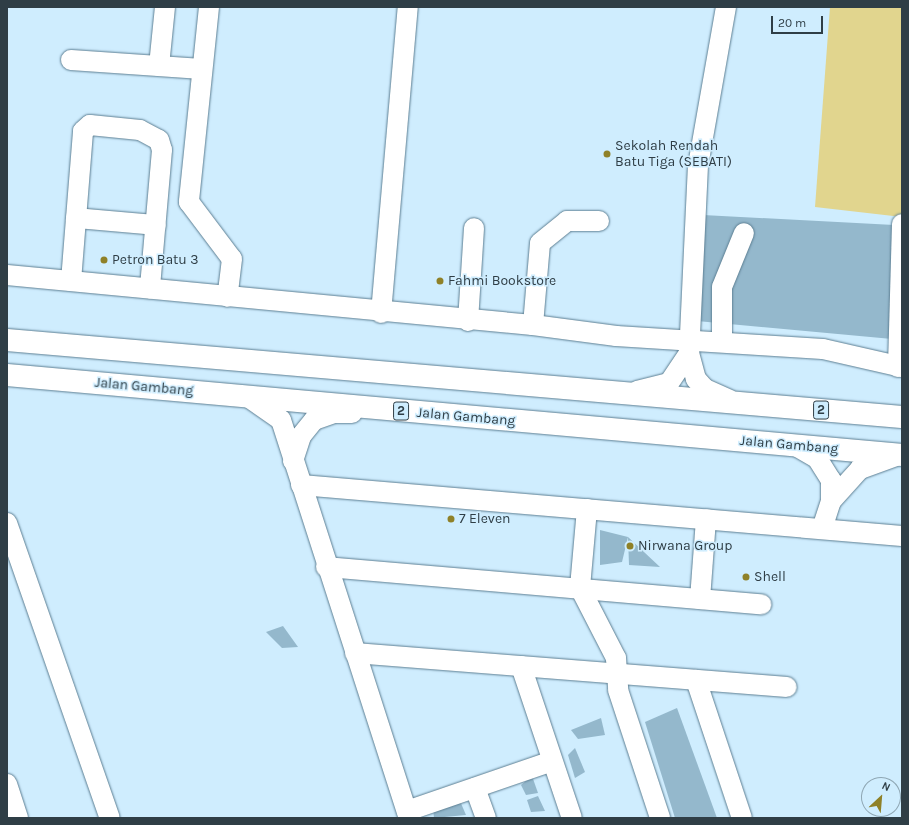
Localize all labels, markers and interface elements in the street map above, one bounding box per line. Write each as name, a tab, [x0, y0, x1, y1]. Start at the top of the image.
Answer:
scale bar	[773, 8, 825, 34]
text: 20 m	[778, 16, 806, 30]
place label: Sekolah Rendah Batu Tiga (SEBATI)	[615, 138, 732, 170]
marker: Sekolah Rendah Batu Tiga (SEBATI)	[602, 149, 612, 159]
place label: Petron Batu 3	[112, 252, 198, 268]
marker: Petron Batu 3	[99, 255, 109, 265]
place label: Fahmi Bookstore	[448, 273, 556, 289]
marker: Fahmi Bookstore	[435, 276, 445, 286]
street label: Jalan Gambang	[94, 374, 194, 400]
road number: 2	[813, 399, 829, 421]
road number: 2	[393, 400, 409, 422]
street label: Jalan Gambang	[416, 404, 516, 430]
street label: Jalan Gambang	[739, 432, 839, 458]
place label: 7 Eleven	[459, 511, 511, 527]
marker: 7 Eleven	[446, 514, 456, 524]
place label: Nirwana Group	[638, 538, 733, 554]
marker: Nirwana Group	[625, 541, 635, 551]
place label: Shell	[754, 569, 786, 585]
marker: Shell	[741, 572, 751, 582]
north arrow	[861, 777, 901, 817]
text: N	[880, 779, 892, 794]

